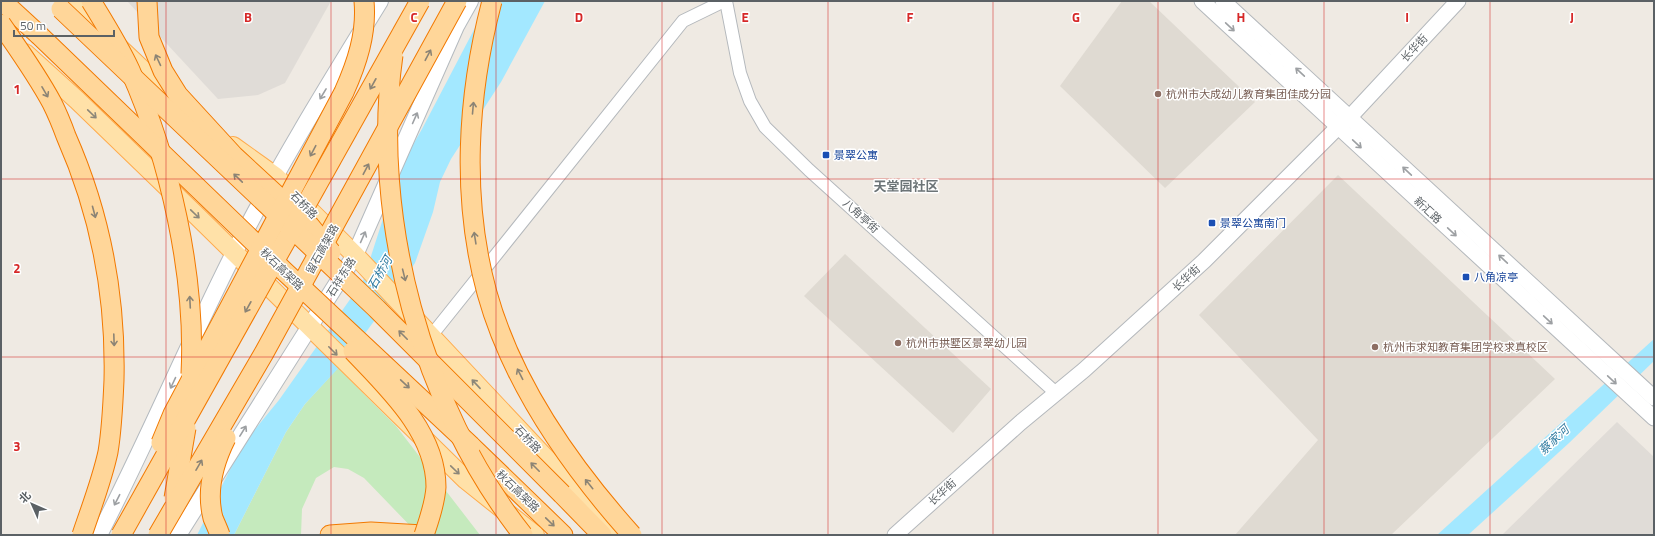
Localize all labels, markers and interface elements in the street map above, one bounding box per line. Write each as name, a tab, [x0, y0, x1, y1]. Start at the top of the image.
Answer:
text: B	[244, 7, 252, 27]
text: C	[410, 7, 418, 27]
text: D	[575, 7, 583, 27]
text: E	[741, 7, 749, 27]
text: F	[907, 7, 914, 27]
text: G	[1072, 7, 1080, 27]
text: H	[1237, 7, 1245, 27]
text: I	[1405, 7, 1409, 27]
text: J	[1570, 7, 1574, 27]
scale bar	[14, 12, 114, 38]
text: 50 m	[20, 16, 46, 35]
one-way arrow	[1225, 23, 1235, 32]
street label: 长华街	[1397, 30, 1431, 66]
one-way arrow	[424, 49, 432, 61]
one-way arrow	[154, 55, 161, 67]
one-way arrow	[1295, 67, 1305, 77]
one-way arrow	[369, 78, 377, 90]
text: 1	[13, 79, 21, 99]
one-way arrow	[42, 86, 50, 98]
place label: 杭州市大成幼儿教育集团佳成分园	[1166, 86, 1331, 102]
one-way arrow	[319, 88, 327, 99]
marker: 杭州市大成幼儿教育集团佳成分园	[1153, 89, 1163, 99]
one-way arrow	[469, 102, 477, 115]
one-way arrow	[87, 109, 97, 119]
one-way arrow	[412, 113, 420, 125]
one-way arrow	[1351, 139, 1361, 148]
one-way arrow	[308, 145, 316, 157]
place label: 景翠公寓	[834, 147, 878, 163]
marker: 景翠公寓	[821, 150, 831, 160]
one-way arrow	[362, 163, 370, 175]
one-way arrow	[1402, 166, 1412, 175]
one-way arrow	[233, 173, 243, 182]
district label: 天堂园社区	[873, 176, 939, 196]
street label: 石桥路	[287, 188, 321, 222]
street label: 新汇路	[1410, 193, 1446, 227]
street label: 八角亭街	[839, 195, 883, 237]
one-way arrow	[90, 206, 98, 219]
one-way arrow	[190, 209, 200, 219]
place label: 景翠公寓南门	[1220, 215, 1286, 231]
marker: 景翠公寓南门	[1207, 218, 1217, 228]
street label: 留石高架路	[302, 221, 342, 277]
one-way arrow	[1447, 227, 1457, 237]
one-way arrow	[471, 231, 479, 244]
one-way arrow	[360, 232, 367, 244]
street label: 秋石高架路	[257, 244, 307, 294]
water label: 石桥河	[362, 251, 398, 293]
street label: 石祥东路	[323, 254, 359, 300]
one-way arrow	[1498, 254, 1508, 263]
text: 2	[13, 258, 21, 278]
street label: 长华街	[1168, 261, 1204, 295]
one-way arrow	[401, 269, 409, 282]
place label: 八角凉亭	[1474, 269, 1518, 285]
marker: 八角凉亭	[1461, 272, 1471, 282]
one-way arrow	[187, 296, 194, 309]
one-way arrow	[244, 301, 252, 313]
one-way arrow	[1543, 316, 1553, 325]
one-way arrow	[398, 330, 408, 340]
one-way arrow	[110, 333, 117, 346]
place label: 杭州市拱墅区景翠幼儿园	[906, 335, 1027, 351]
marker: 杭州市拱墅区景翠幼儿园	[893, 338, 903, 348]
place label: 杭州市求知教育集团学校求真校区	[1383, 339, 1548, 355]
marker: 杭州市求知教育集团学校求真校区	[1370, 342, 1380, 352]
one-way arrow	[328, 346, 338, 356]
one-way arrow	[515, 368, 523, 380]
one-way arrow	[1607, 375, 1617, 385]
one-way arrow	[169, 376, 176, 388]
one-way arrow	[400, 379, 410, 389]
one-way arrow	[471, 379, 481, 389]
water label: 蔡家河	[1534, 419, 1575, 459]
street label: 石桥路	[511, 421, 545, 457]
one-way arrow	[239, 426, 247, 437]
text: 3	[13, 436, 21, 456]
one-way arrow	[195, 459, 203, 471]
one-way arrow	[530, 462, 539, 472]
one-way arrow	[450, 465, 460, 475]
street label: 秋石高架路	[493, 466, 543, 516]
street label: 长华街	[924, 475, 960, 509]
one-way arrow	[584, 478, 593, 489]
north arrow	[12, 484, 52, 524]
text: 北	[15, 487, 34, 506]
one-way arrow	[113, 494, 120, 506]
one-way arrow	[545, 517, 555, 527]

